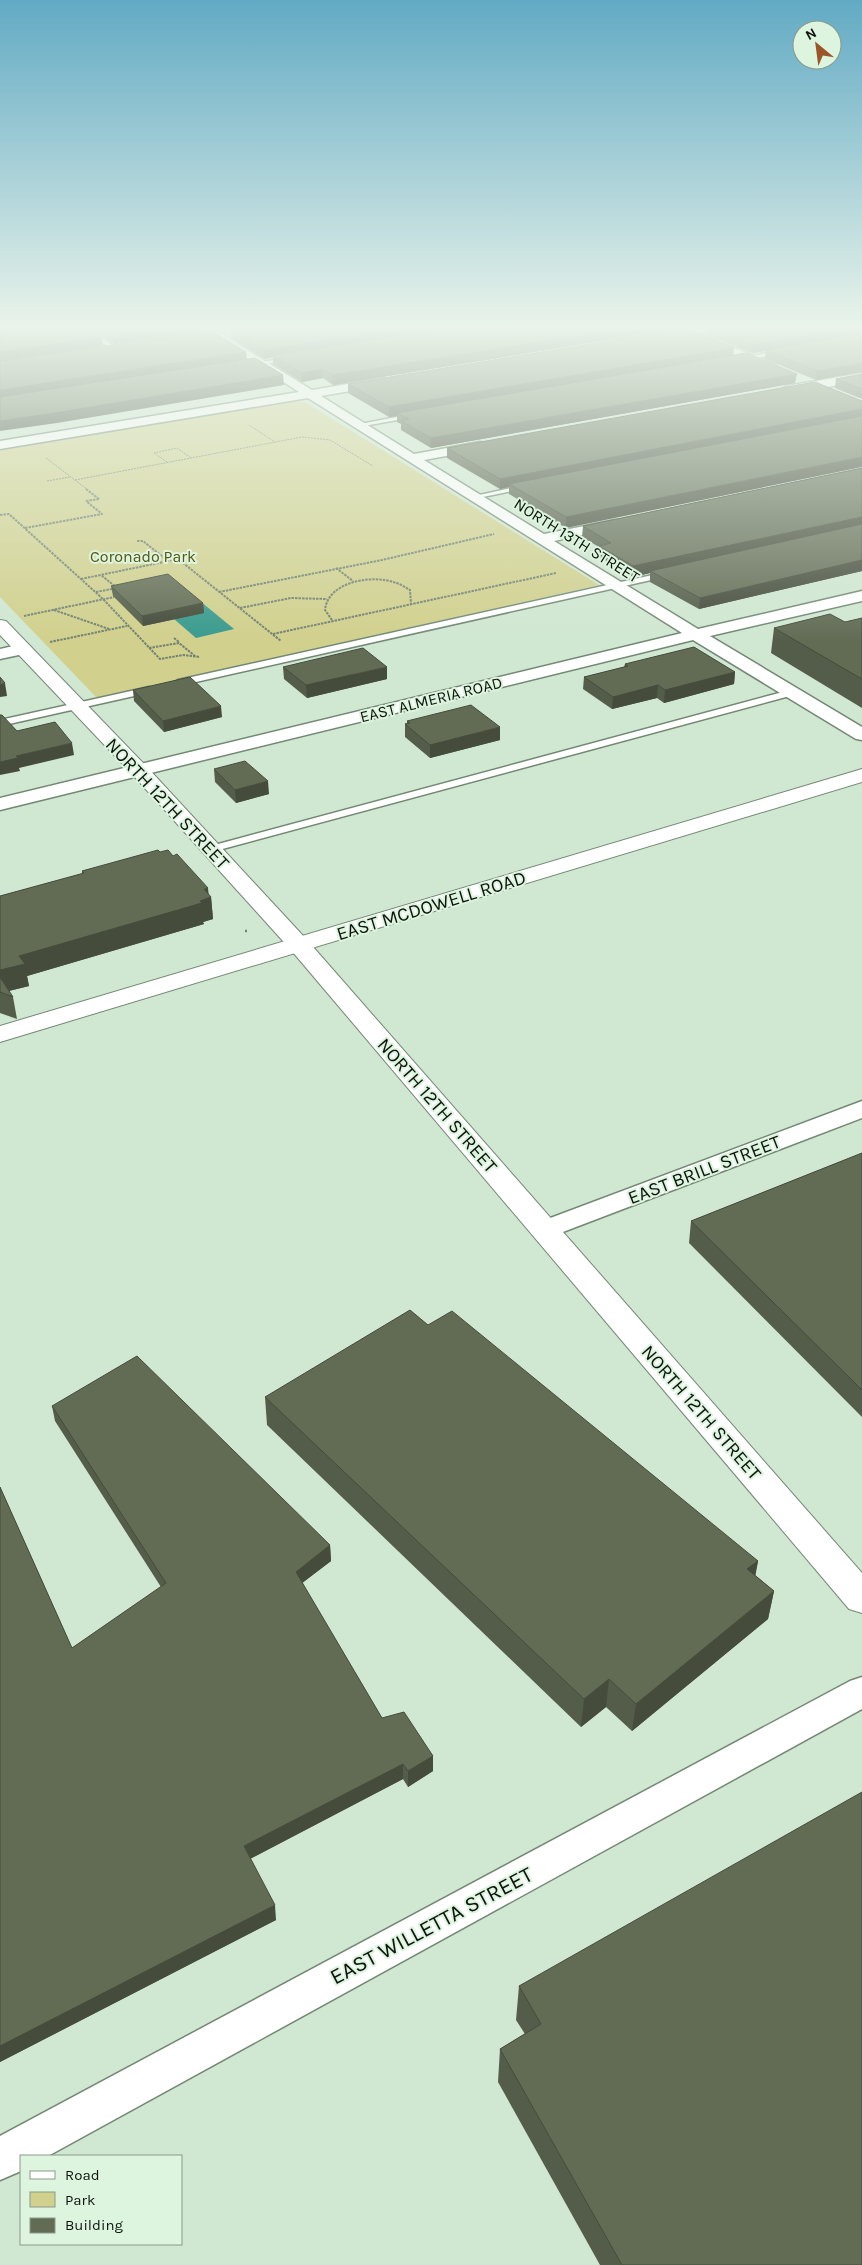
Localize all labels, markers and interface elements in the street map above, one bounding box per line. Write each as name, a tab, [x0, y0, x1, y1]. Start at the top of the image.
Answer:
north arrow	[792, 20, 842, 70]
text: N	[802, 24, 819, 44]
street label: NORTH 13TH STREET	[511, 494, 643, 587]
park label: Coronado Park	[90, 547, 196, 566]
street label: EAST ALMERIA ROAD	[358, 673, 504, 726]
street label: NORTH 12TH STREET	[101, 734, 234, 874]
street label: EAST MCDOWELL ROAD	[334, 867, 529, 945]
street label: NORTH 12TH STREET	[373, 1034, 502, 1178]
street label: EAST BRILL STREET	[625, 1131, 784, 1209]
street label: NORTH 12TH STREET	[637, 1341, 766, 1485]
street label: EAST WILLETTA STREET	[326, 1861, 537, 1990]
legend	[20, 2155, 182, 2245]
text: Road	[65, 2166, 100, 2184]
text: Park	[65, 2191, 95, 2209]
text: Building	[65, 2216, 123, 2234]

